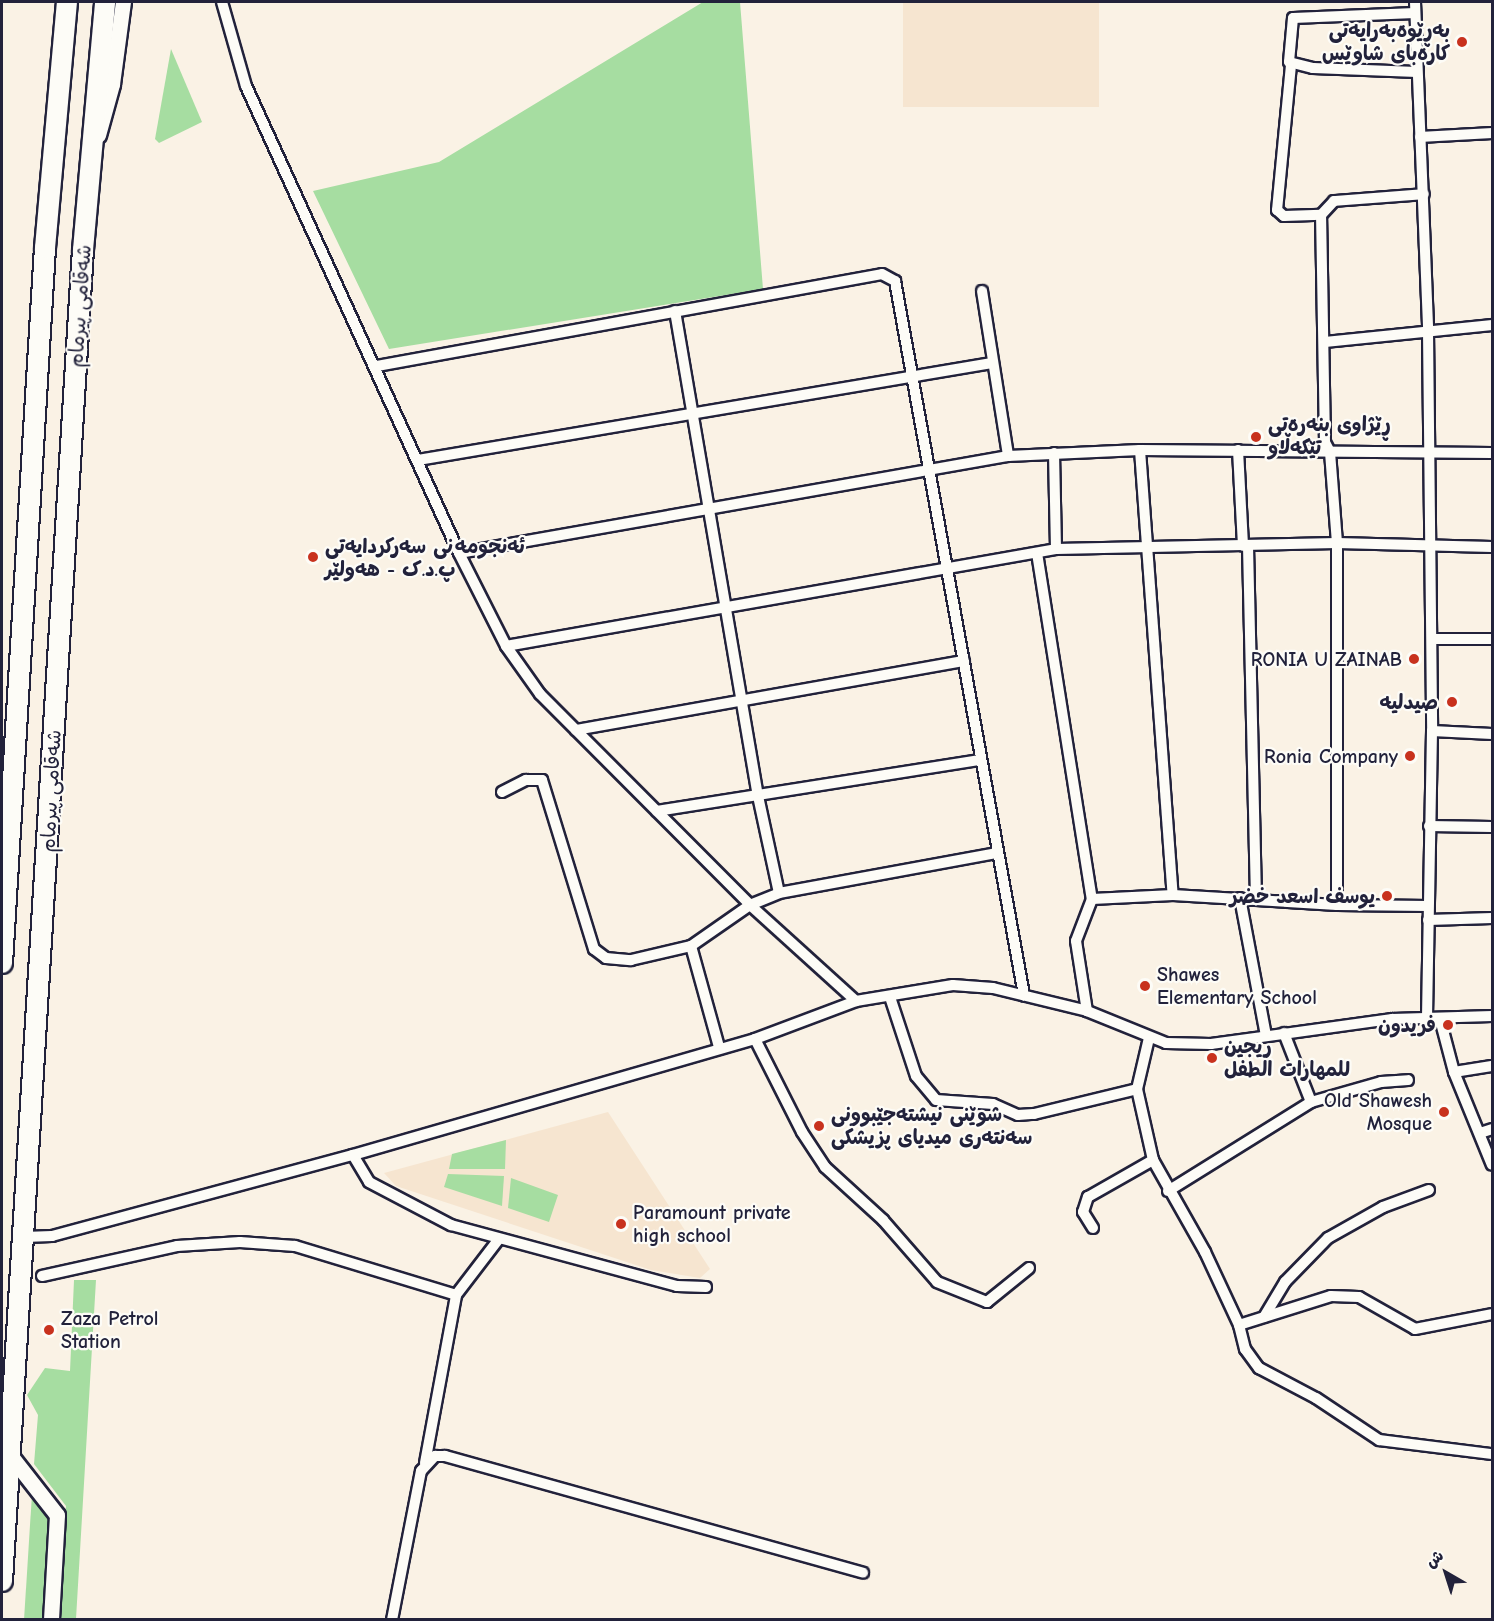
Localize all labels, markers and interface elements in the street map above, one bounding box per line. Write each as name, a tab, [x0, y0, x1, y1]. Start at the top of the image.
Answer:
place label: بەڕێوەبەرایەتی کارەبای شاوێس	[1322, 19, 1450, 66]
marker: بەڕێوەبەرایەتی کارەبای شاوێس	[1455, 35, 1469, 49]
street label: شەقامی پیرمام	[64, 244, 96, 368]
place label: ڕێژاوی بنەرەتی تێکەڵاو	[1268, 413, 1391, 460]
marker: ڕێژاوی بنەرەتی تێکەڵاو	[1249, 430, 1263, 444]
place label: ئەنجومەنی سەرکردایەتی پ.د.ک - هەولێر	[325, 534, 525, 581]
marker: ئەنجومەنی سەرکردایەتی پ.د.ک - هەولێر	[306, 550, 320, 564]
place label: RONIA U ZAINAB	[1251, 647, 1402, 671]
marker: RONIA U ZAINAB	[1407, 652, 1421, 666]
place label: صیدلیە	[1380, 690, 1438, 714]
marker: صیدلیە	[1443, 693, 1461, 711]
street label: شەقامی پیرمام	[36, 729, 66, 853]
place label: Ronia Company	[1264, 744, 1398, 768]
marker: Ronia Company	[1403, 749, 1417, 763]
place label: يوسف اسعد خضر	[1230, 884, 1375, 908]
marker: يوسف اسعد خضر	[1380, 889, 1394, 903]
place label: Shawes Elementary School	[1157, 963, 1317, 1010]
marker: Shawes Elementary School	[1138, 979, 1152, 993]
place label: فريدون	[1378, 1013, 1436, 1037]
marker: فريدون	[1441, 1018, 1455, 1032]
place label: ريجين للمهارات الطفل	[1224, 1034, 1350, 1081]
marker: ريجين للمهارات الطفل	[1205, 1051, 1219, 1065]
place label: Old Shawesh Mosque	[1324, 1088, 1432, 1135]
place label: شوێنی نیشتەجێبوونی سەنتەری میدیای پزیشکی	[831, 1102, 1032, 1149]
marker: Old Shawesh Mosque	[1437, 1105, 1451, 1119]
marker: شوێنی نیشتەجێبوونی سەنتەری میدیای پزیشکی	[812, 1119, 826, 1133]
place label: Paramount private high school	[633, 1200, 791, 1247]
marker: Paramount private high school	[614, 1217, 628, 1231]
place label: Zaza Petrol Station	[61, 1306, 158, 1353]
marker: Zaza Petrol Station	[42, 1323, 56, 1337]
north arrow	[1416, 1543, 1476, 1603]
text: ش	[1422, 1546, 1447, 1572]

